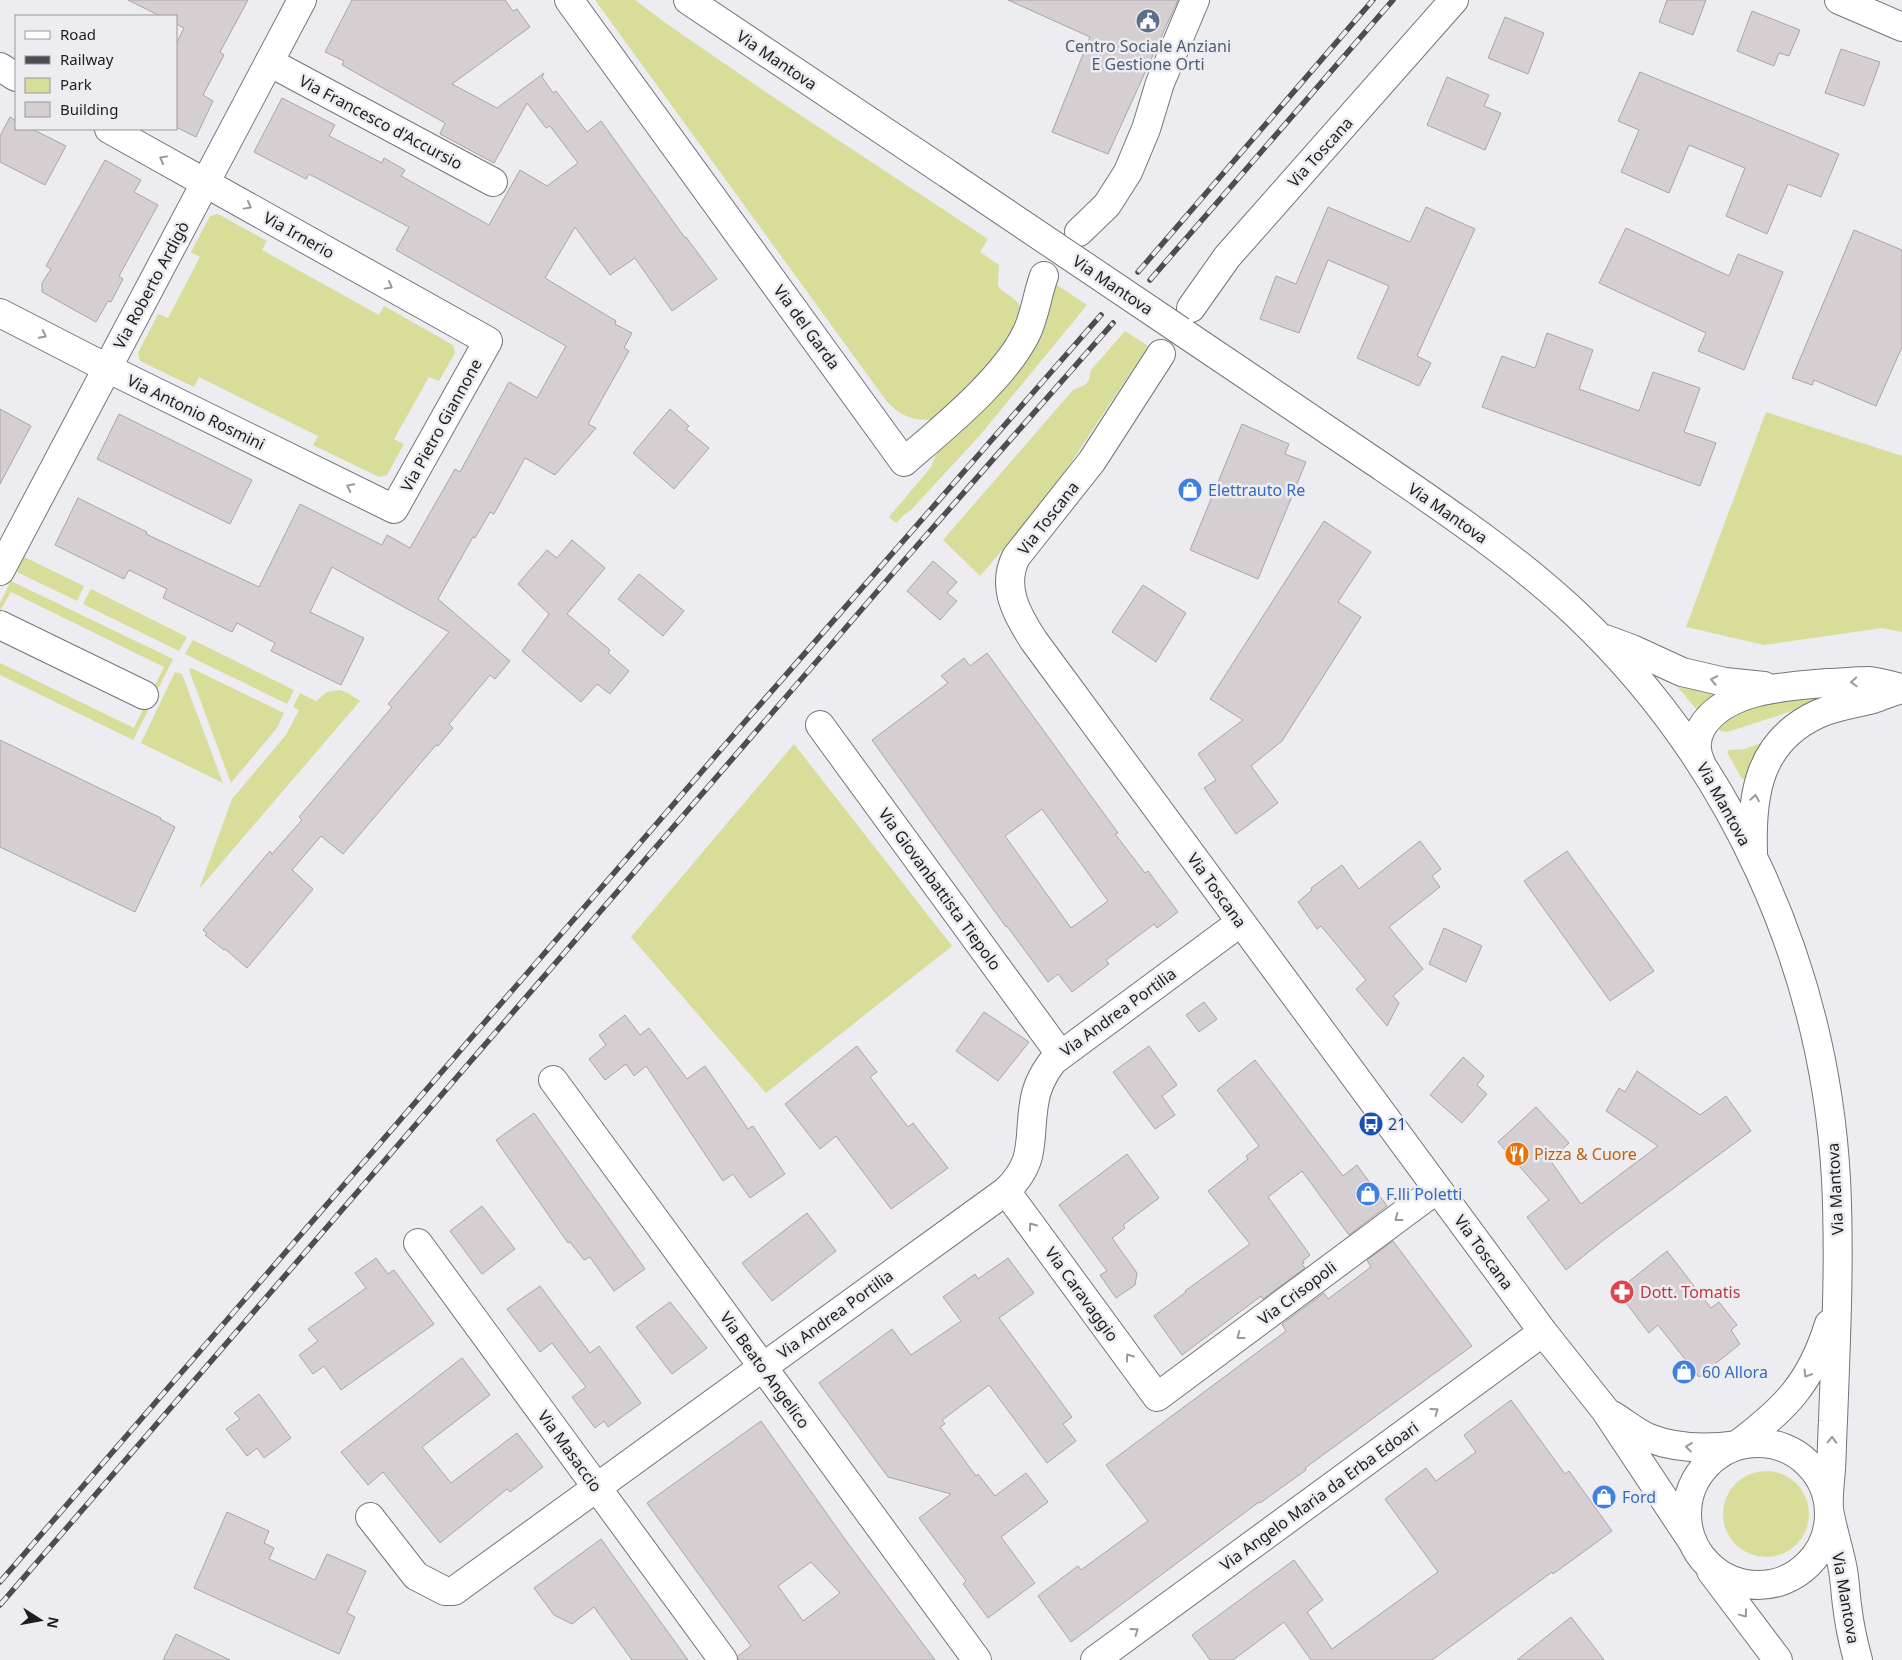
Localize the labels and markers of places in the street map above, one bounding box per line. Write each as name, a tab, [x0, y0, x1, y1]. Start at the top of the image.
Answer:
public building icon: Centro Sociale Anziani E Gestione Orti	[1135, 8, 1161, 34]
place label: Centro Sociale Anziani E Gestione Orti	[1065, 35, 1231, 75]
shop icon: Elettrauto Re	[1177, 477, 1203, 503]
place label: Elettrauto Re	[1208, 479, 1305, 501]
bus stop icon: 21	[1358, 1111, 1384, 1137]
place label: 21	[1388, 1113, 1406, 1135]
restaurant icon: Pizza & Cuore	[1504, 1141, 1530, 1167]
place label: Pizza & Cuore	[1534, 1143, 1637, 1165]
shop icon: F.lli Poletti	[1355, 1181, 1381, 1207]
place label: F.lli Poletti	[1386, 1183, 1462, 1205]
pharmacy icon: Dott. Tomatis	[1609, 1279, 1635, 1305]
place label: Dott. Tomatis	[1640, 1281, 1740, 1303]
shop icon: 60 Allora	[1671, 1359, 1697, 1385]
place label: 60 Allora	[1702, 1361, 1768, 1383]
shop icon: Ford	[1591, 1484, 1617, 1510]
place label: Ford	[1622, 1486, 1656, 1508]

